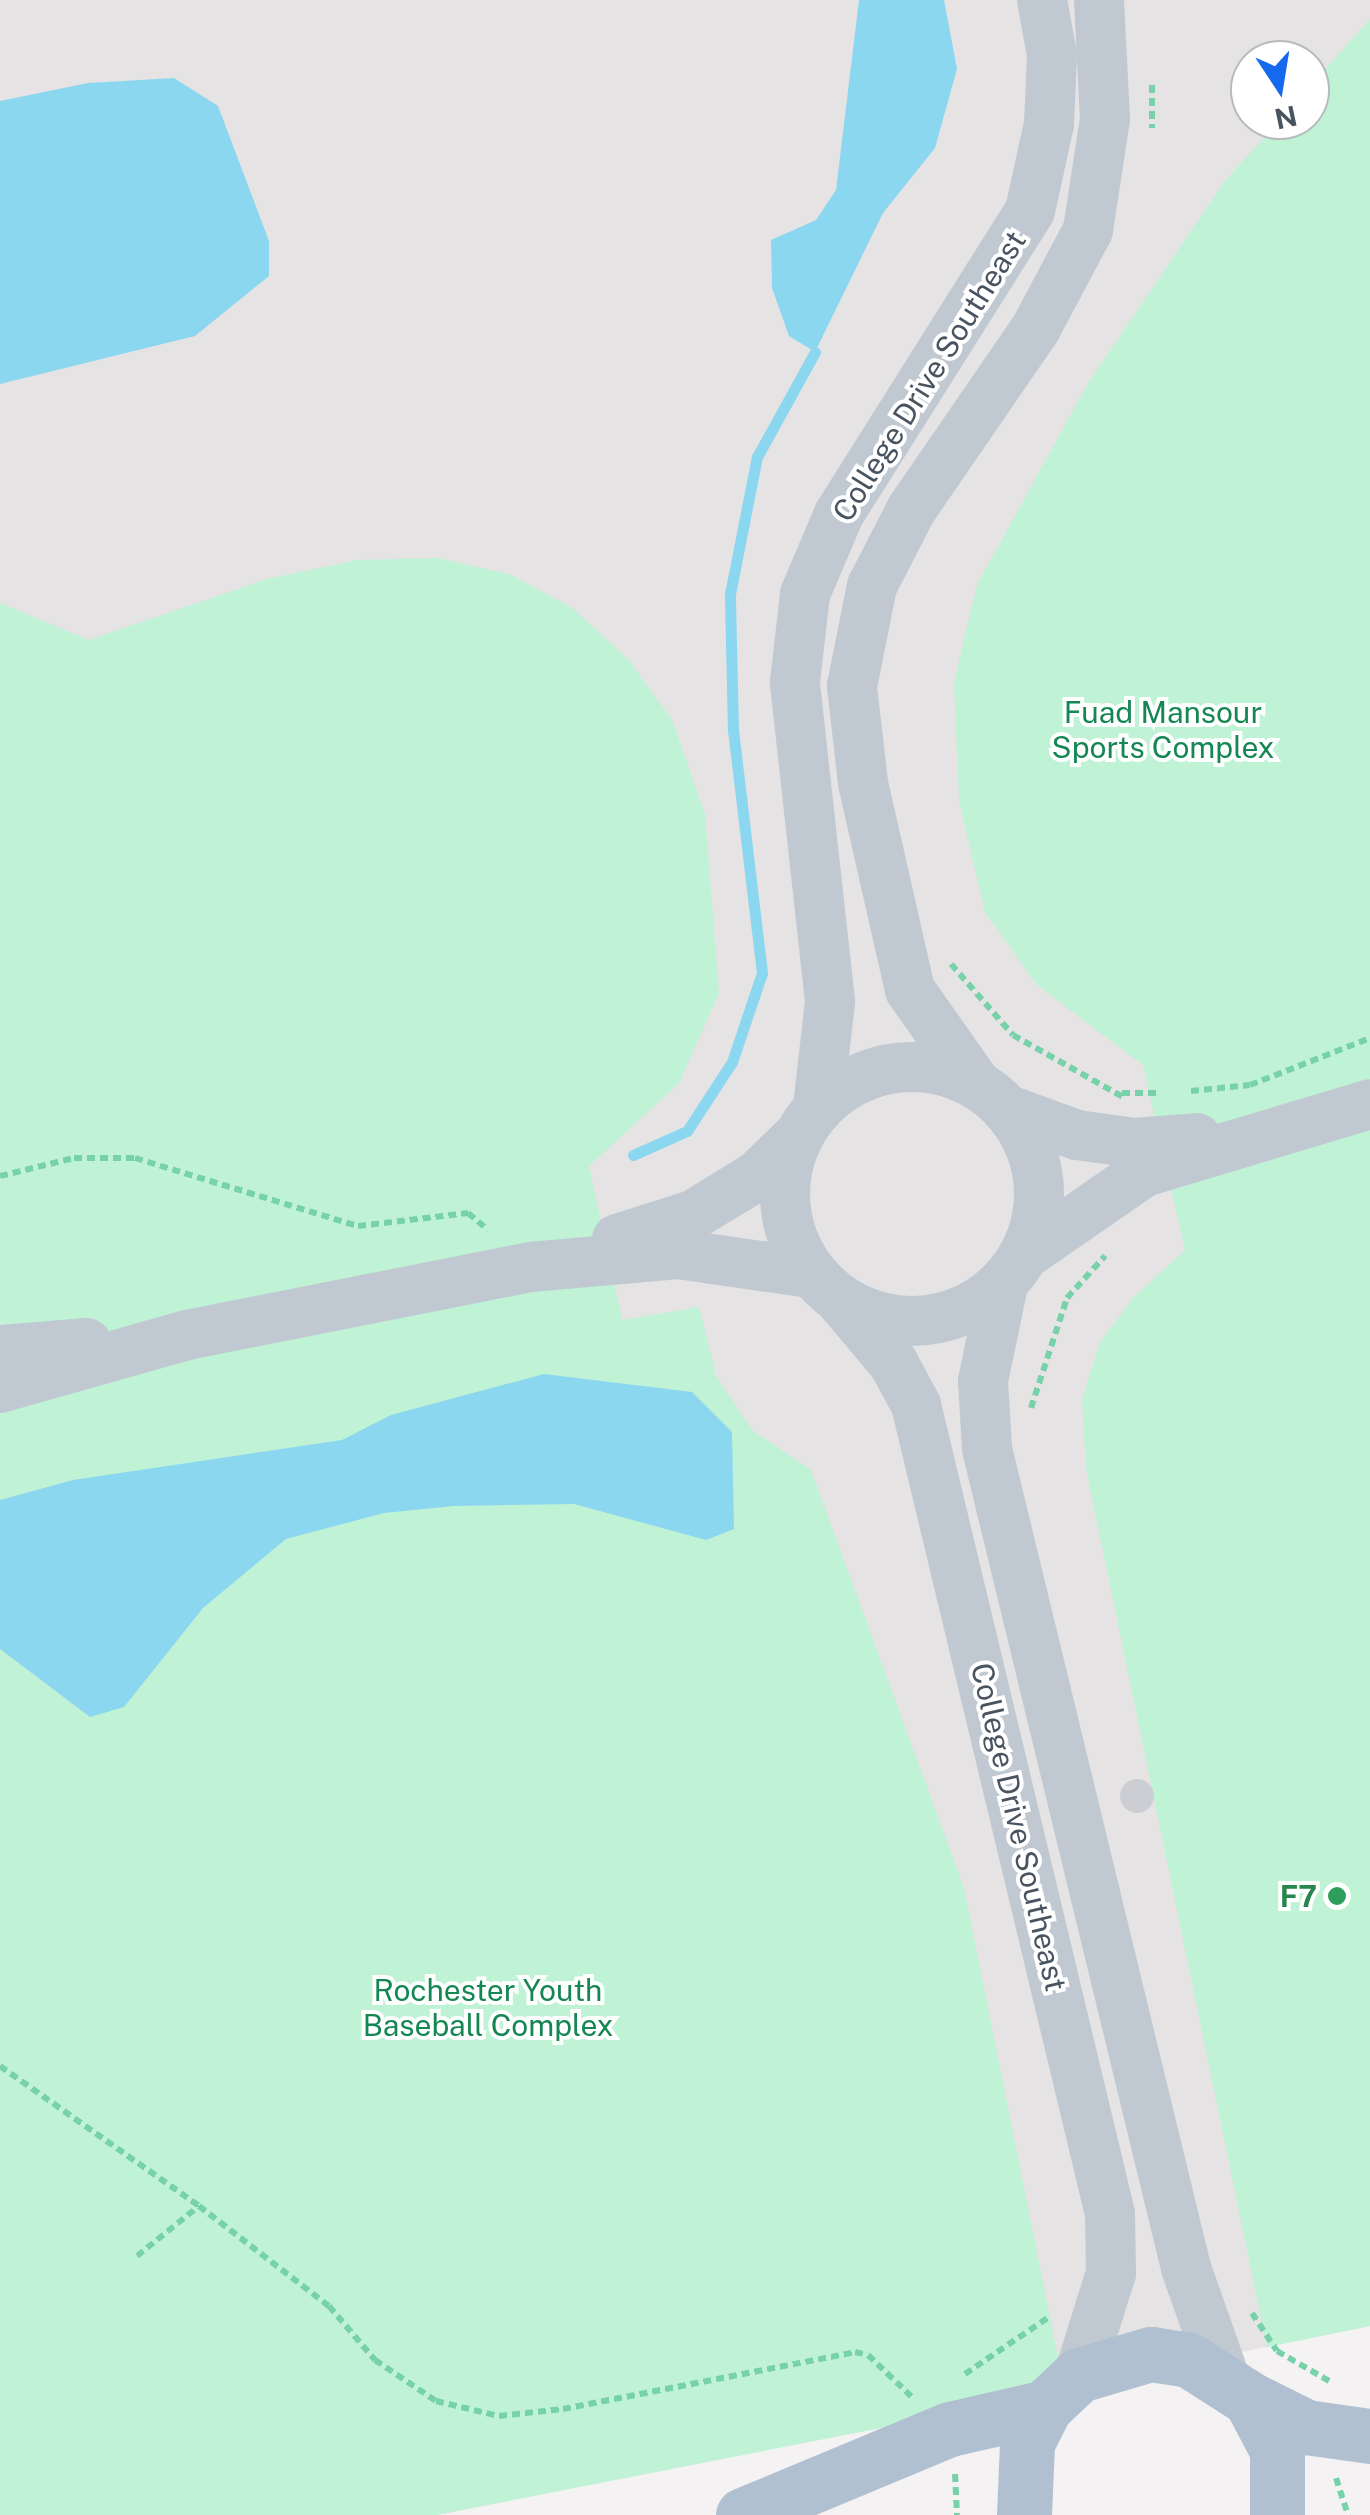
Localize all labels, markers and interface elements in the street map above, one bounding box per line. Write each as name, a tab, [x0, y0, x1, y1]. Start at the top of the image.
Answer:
north arrow	[1230, 40, 1330, 140]
text: N	[1272, 99, 1300, 136]
street label: College Drive Southeast	[825, 224, 1033, 528]
park label: Fuad Mansour Sports Complex	[1052, 694, 1274, 764]
street label: College Drive Southeast	[964, 1659, 1074, 1995]
place label: F7	[1280, 1878, 1317, 1914]
marker: F7	[1326, 1885, 1348, 1907]
park label: Rochester Youth Baseball Complex	[363, 1972, 613, 2042]

